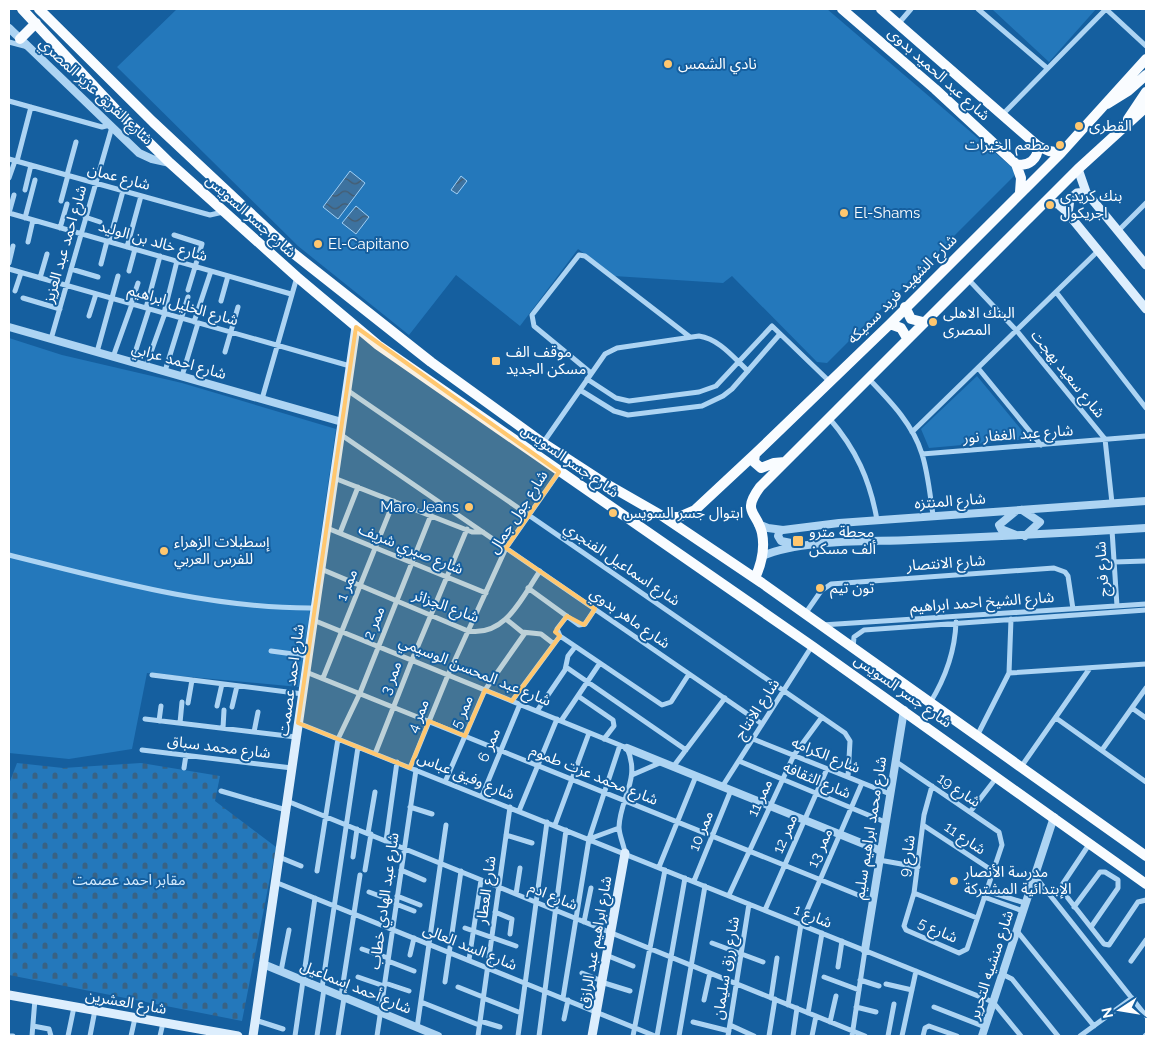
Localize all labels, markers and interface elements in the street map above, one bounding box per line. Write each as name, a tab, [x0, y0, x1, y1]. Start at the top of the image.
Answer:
street label: شارع عبد الحميد بدوى	[882, 24, 994, 127]
street label: شارع الفريق عزيز المصري	[33, 34, 157, 151]
place label: نادي الشمس	[678, 55, 757, 75]
marker: نادي الشمس	[662, 58, 674, 70]
place label: القطرى	[1089, 117, 1132, 135]
marker: القطرى	[1073, 120, 1085, 132]
place label: مطعم الخيرات	[965, 136, 1050, 156]
marker: مطعم الخيرات	[1054, 139, 1066, 151]
street label: شارع عمان	[85, 160, 152, 197]
street label: شارع جسر السويس	[200, 171, 300, 264]
street label: شارع احمد عبد العزيز	[39, 183, 93, 307]
place label: بنك كريدى اجريكول	[1060, 187, 1122, 222]
marker: بنك كريدى اجريكول	[1044, 199, 1056, 211]
place label: El-Shams	[854, 204, 920, 222]
marker: El-Shams	[838, 207, 850, 219]
street label: شارع خالد بن الوليد	[95, 217, 210, 268]
street label: شارع الشهيد فريد سميكه	[843, 230, 963, 350]
place label: El-Capitano	[328, 235, 409, 253]
marker: El-Capitano	[312, 238, 324, 250]
street label: شارع الخليل ابراهيم	[125, 281, 241, 332]
place label: البنك الاهلى المصرى	[943, 304, 1015, 339]
marker: البنك الاهلى المصرى	[927, 316, 939, 328]
street label: شارع سعيد بهجت	[1025, 327, 1109, 424]
street label: شارع احمد عرابي	[129, 339, 229, 386]
place label: موقف الف مسكن الجديد	[506, 343, 587, 378]
marker: موقف الف مسكن الجديد	[490, 355, 502, 367]
street label: شارع جسر السويس	[516, 421, 623, 504]
street label: شارع عبد الغفار نور	[961, 421, 1074, 450]
street label: شارع جول جمال	[484, 467, 554, 559]
street label: شارع المنتزه	[914, 490, 987, 515]
place label: Maro Jeans	[380, 498, 459, 516]
marker: Maro Jeans	[463, 501, 475, 513]
place label: ابتوال جسر السويس	[623, 504, 743, 522]
marker: ابتوال جسر السويس	[607, 507, 619, 519]
street label: شارع اسماعيل الفنجري	[559, 518, 684, 612]
street label: شارع صبري شريف	[355, 520, 466, 581]
place label: محطة مترو ألف مسكن	[809, 523, 876, 558]
place label: إسطبلات الزهراء للفرس العربي	[174, 533, 270, 570]
marker: محطة مترو ألف مسكن	[791, 534, 805, 548]
street label: شارع فرج	[1091, 540, 1116, 597]
marker: إسطبلات الزهراء للفرس العربي	[158, 545, 170, 557]
street label: شارع الانتصار	[905, 551, 987, 578]
street label: ممر 1	[333, 566, 361, 604]
place label: تون تيم	[830, 579, 874, 599]
marker: تون تيم	[814, 582, 826, 594]
street label: شارع ماهر بدوي	[585, 584, 674, 655]
street label: شارع الجزائر	[408, 585, 482, 629]
street label: شارع الشيخ احمد ابراهيم	[909, 588, 1055, 619]
street label: ممر 2	[359, 604, 389, 642]
street label: شارع احمد عصمت	[274, 623, 311, 738]
street label: شارع عبد المحسن الوسيمي	[395, 632, 554, 713]
street label: شارع جسر السويس	[849, 651, 956, 734]
street label: ممر 3	[376, 659, 406, 697]
street label: شارع الانتاج	[731, 675, 786, 744]
street label: ممر 5	[447, 693, 477, 731]
street label: ممر 4	[403, 697, 433, 735]
street label: ممر 6	[474, 725, 504, 765]
street label: شارع محمد سباق	[166, 732, 272, 765]
street label: شارع الكرامه	[788, 733, 863, 780]
street label: شارع محمد عزت طموم	[526, 741, 661, 812]
street label: شارع وفيق عباس	[414, 748, 517, 807]
street label: شارع محمد ابراهيم سليم	[850, 755, 893, 901]
street label: شارع الثقافه	[779, 758, 854, 805]
street label: شارع 19	[932, 769, 984, 814]
street label: ممر 11	[744, 776, 776, 820]
street label: ممر 10	[685, 808, 717, 854]
street label: ممر 12	[769, 812, 801, 856]
street label: شارع 11	[939, 818, 989, 861]
street label: ممر 13	[803, 826, 837, 870]
street label: شارع عبد الهادي خطاب	[365, 831, 406, 971]
street label: شارع 9	[895, 834, 922, 878]
street label: شارع العطار	[472, 854, 503, 927]
place label: مدرسة الأنصار الإبتدائية المشتركة	[963, 863, 1072, 899]
park label: مقابر احمد عصمت	[72, 871, 186, 889]
street label: شارع ابراهيم عبد الرازق	[574, 874, 618, 1010]
marker: مدرسة الأنصار الإبتدائية المشتركة	[948, 875, 960, 887]
street label: شارع ادم	[525, 878, 580, 917]
street label: شارع 1	[790, 900, 835, 935]
street label: شارع منشيه التحرير	[965, 908, 1020, 1024]
street label: شارع 5	[914, 913, 961, 949]
street label: شارع رزق سليمان	[709, 915, 746, 1021]
street label: شارع السد العالى	[419, 920, 520, 977]
street label: شارع أحمد إسماعيل	[297, 956, 414, 1020]
north arrow	[1095, 985, 1145, 1035]
street label: شارع العشرين	[84, 986, 168, 1021]
text: N	[1098, 1006, 1116, 1020]

